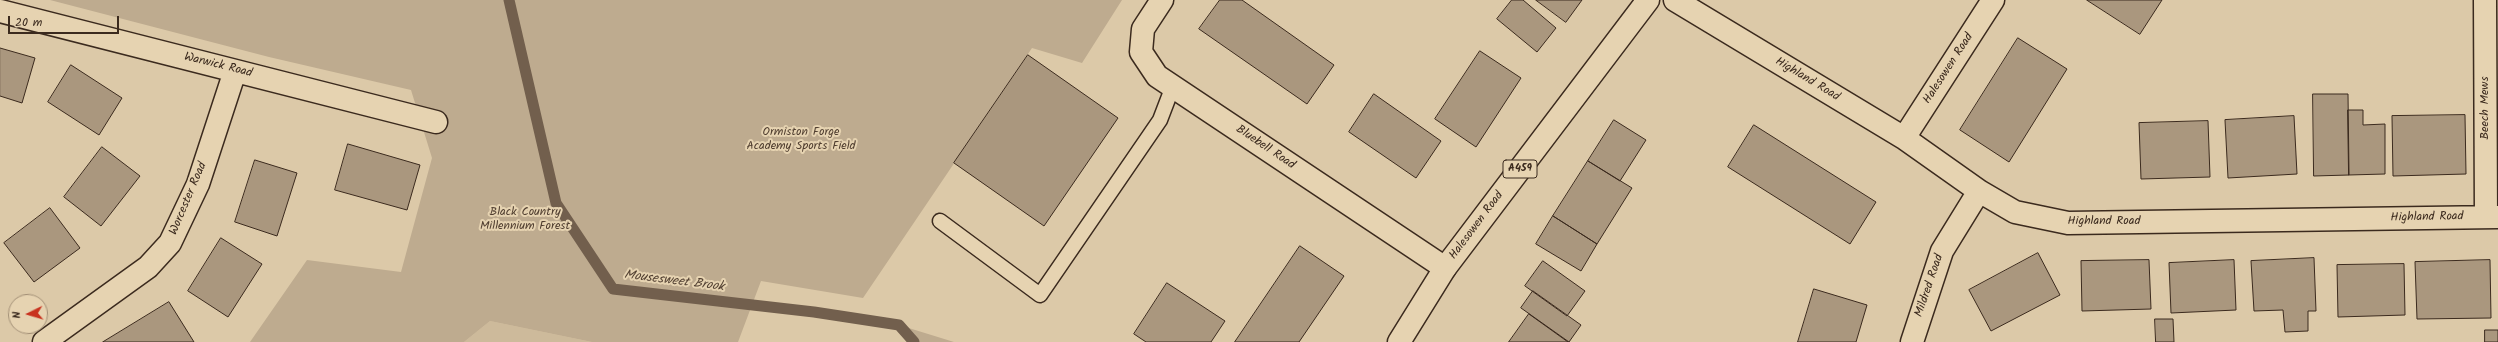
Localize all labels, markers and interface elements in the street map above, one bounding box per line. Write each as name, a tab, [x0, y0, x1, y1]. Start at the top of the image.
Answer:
scale bar	[10, 8, 121, 34]
text: 20 m	[15, 13, 42, 32]
street label: Halesowen Road	[1921, 31, 1977, 107]
street label: Warwick Road	[182, 51, 254, 81]
street label: Highland Road	[1772, 55, 1842, 105]
street label: Beech Mews	[2479, 76, 2493, 140]
street label: Bluebell Road	[1233, 123, 1297, 173]
park label: Ormiston Forge Academy Sports Field	[746, 126, 856, 154]
road number: A459	[1503, 160, 1537, 178]
street label: Worcester Road	[167, 161, 211, 237]
street label: Halesowen Road	[1447, 189, 1507, 263]
park label: Black Country Millennium Forest	[480, 206, 570, 234]
street label: Highland Road	[2390, 210, 2464, 226]
street label: Highland Road	[2068, 215, 2140, 229]
street label: Mildred Road	[1913, 253, 1947, 319]
water label: Mousesweet Brook	[623, 268, 725, 296]
north arrow	[8, 294, 48, 334]
text: N	[8, 311, 26, 319]

